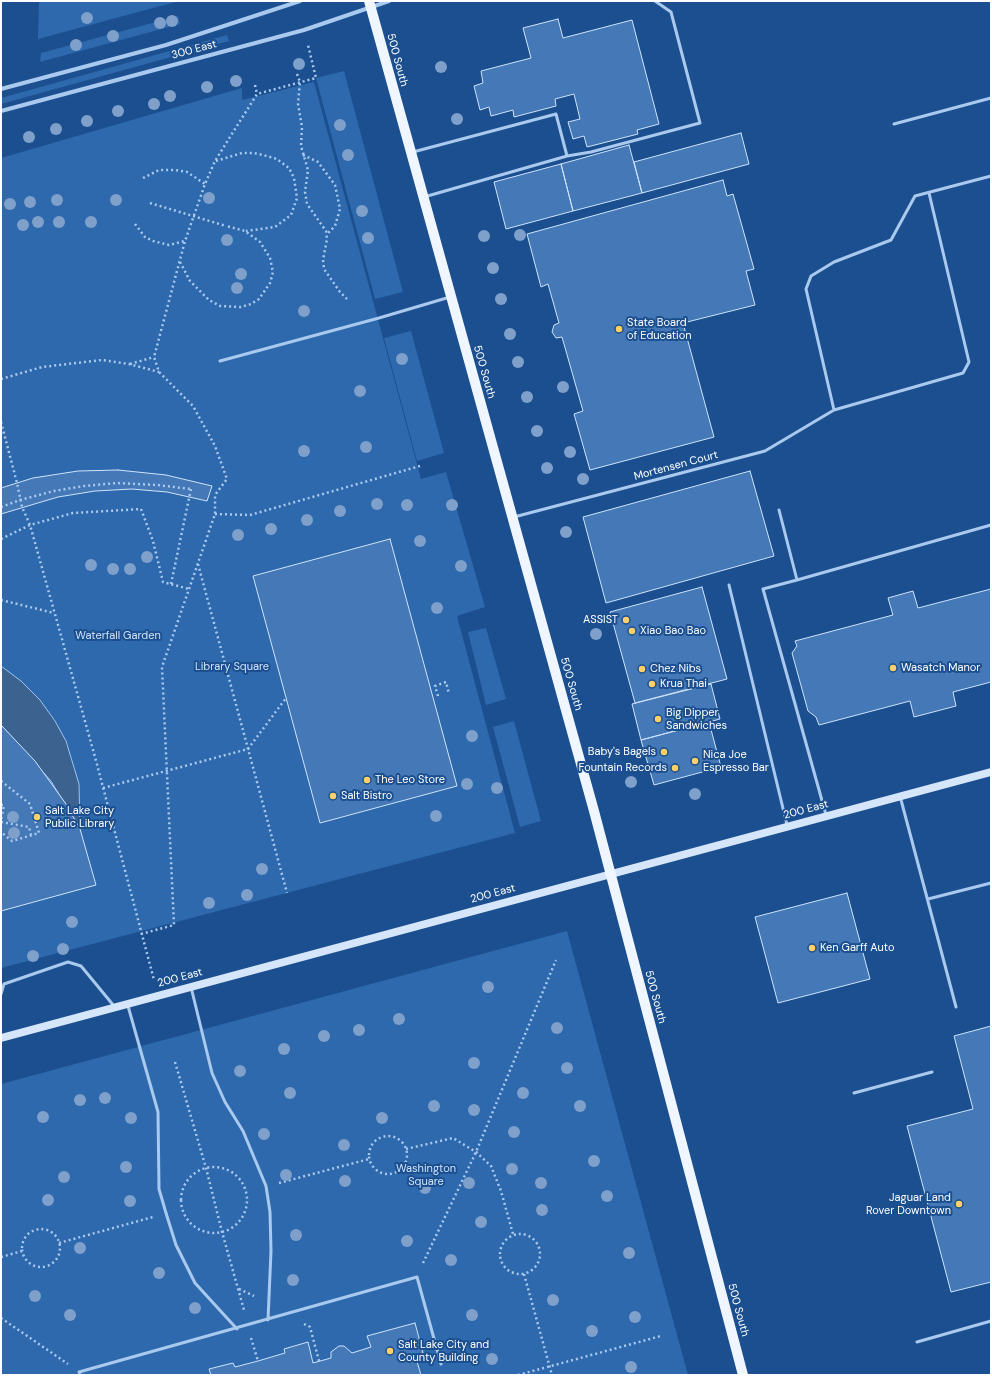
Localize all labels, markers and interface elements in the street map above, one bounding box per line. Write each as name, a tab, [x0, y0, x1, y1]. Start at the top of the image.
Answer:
street label: 500 South	[384, 32, 410, 88]
street label: 300 East	[170, 38, 218, 62]
place label: State Board of Education	[627, 316, 692, 342]
marker: State Board of Education	[614, 324, 624, 334]
street label: 500 South	[470, 344, 498, 400]
street label: Mortensen Court	[632, 448, 720, 484]
place label: ASSIST	[583, 613, 618, 627]
marker: ASSIST	[621, 615, 631, 625]
place label: Xiao Bao Bao	[640, 624, 706, 638]
marker: Xiao Bao Bao	[627, 626, 637, 636]
park label: Waterfall Garden	[75, 629, 161, 643]
street label: 500 South	[557, 656, 585, 712]
park label: Library Square	[195, 660, 269, 674]
place label: Wasatch Manor	[901, 661, 980, 675]
place label: Chez Nibs	[650, 662, 701, 676]
marker: Wasatch Manor	[888, 663, 898, 673]
marker: Chez Nibs	[637, 664, 647, 674]
place label: Krua Thai	[660, 677, 707, 691]
marker: Krua Thai	[647, 679, 657, 689]
place label: Big Dipper Sandwiches	[666, 706, 727, 732]
marker: Big Dipper Sandwiches	[653, 714, 663, 724]
place label: Baby's Bagels	[588, 745, 656, 759]
marker: Baby's Bagels	[659, 747, 669, 757]
place label: Nica Joe Espresso Bar	[703, 748, 769, 774]
marker: Nica Joe Espresso Bar	[690, 756, 700, 766]
place label: Fountain Records	[578, 761, 667, 775]
marker: Fountain Records	[670, 763, 680, 773]
place label: The Leo Store	[375, 773, 445, 787]
marker: The Leo Store	[362, 775, 372, 785]
place label: Salt Bistro	[341, 789, 392, 803]
marker: Salt Bistro	[328, 791, 338, 801]
street label: 200 East	[782, 798, 830, 822]
place label: Salt Lake City Public Library	[45, 804, 114, 830]
marker: Salt Lake City Public Library	[32, 812, 42, 822]
street label: 200 East	[469, 882, 517, 906]
place label: Ken Garff Auto	[820, 941, 895, 955]
marker: Ken Garff Auto	[807, 943, 817, 953]
street label: 200 East	[156, 966, 204, 990]
street label: 500 South	[642, 969, 668, 1025]
park label: Washington Square	[396, 1162, 456, 1188]
place label: Jaguar Land Rover Downtown	[866, 1191, 951, 1217]
marker: Jaguar Land Rover Downtown	[954, 1199, 964, 1209]
street label: 500 South	[725, 1282, 751, 1338]
place label: Salt Lake City and County Building	[398, 1338, 489, 1364]
marker: Salt Lake City and County Building	[385, 1346, 395, 1356]

